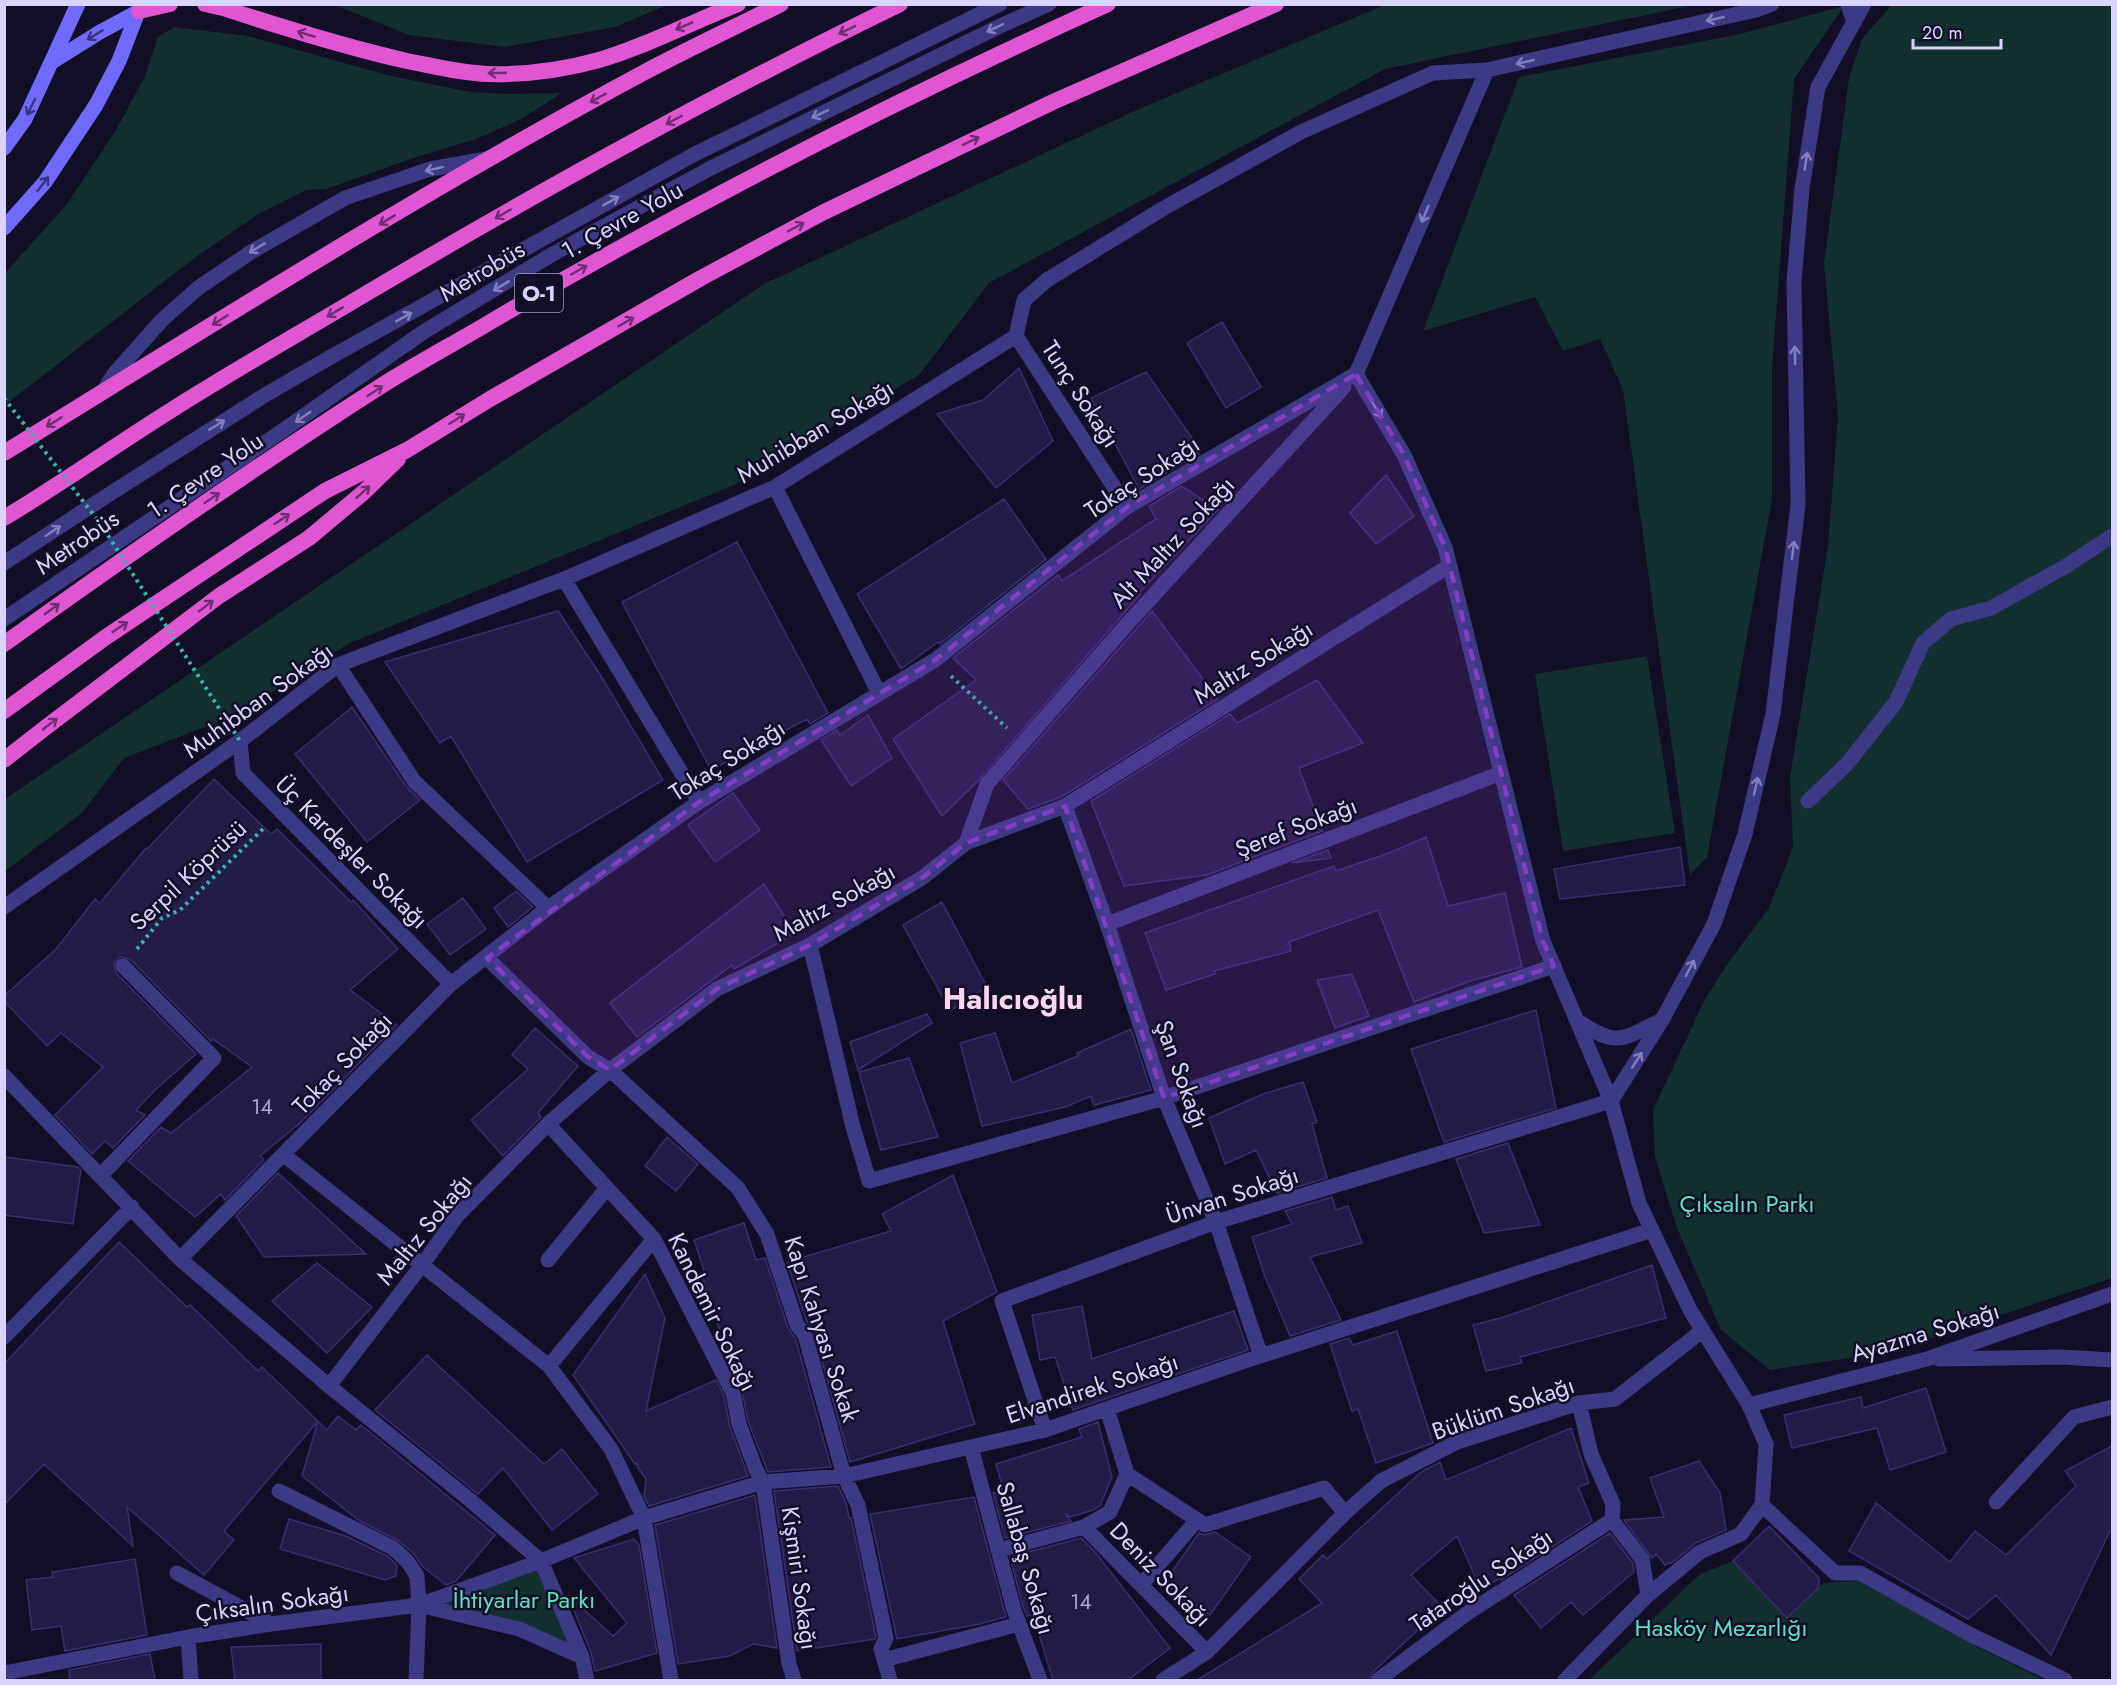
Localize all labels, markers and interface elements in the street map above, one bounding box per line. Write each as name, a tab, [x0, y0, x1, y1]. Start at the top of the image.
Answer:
scale bar	[1913, 12, 2002, 50]
one-way arrow	[1706, 14, 1725, 25]
text: 20 m	[1922, 20, 1962, 46]
one-way arrow	[675, 21, 693, 32]
one-way arrow	[987, 23, 1005, 35]
one-way arrow	[838, 25, 856, 36]
one-way arrow	[297, 28, 316, 39]
one-way arrow	[87, 30, 104, 42]
one-way arrow	[1515, 56, 1534, 68]
one-way arrow	[487, 68, 507, 79]
one-way arrow	[590, 92, 607, 104]
one-way arrow	[25, 97, 36, 115]
one-way arrow	[812, 109, 830, 120]
one-way arrow	[665, 114, 683, 126]
one-way arrow	[962, 135, 980, 146]
one-way arrow	[1801, 152, 1812, 172]
one-way arrow	[425, 164, 444, 175]
street label: 1. Çevre Yolu	[555, 172, 689, 268]
one-way arrow	[36, 176, 49, 192]
one-way arrow	[602, 195, 619, 207]
one-way arrow	[1419, 204, 1430, 222]
one-way arrow	[495, 208, 512, 220]
one-way arrow	[379, 214, 396, 226]
one-way arrow	[787, 221, 805, 232]
street label: Metrobüs	[432, 232, 532, 310]
one-way arrow	[249, 242, 266, 254]
one-way arrow	[570, 264, 587, 276]
road number: O-1	[515, 274, 563, 312]
one-way arrow	[493, 280, 510, 292]
one-way arrow	[327, 306, 344, 318]
one-way arrow	[395, 311, 412, 323]
one-way arrow	[212, 314, 229, 326]
one-way arrow	[617, 315, 634, 327]
street label: Tunç Sokağı	[1033, 334, 1129, 454]
one-way arrow	[1789, 346, 1801, 366]
street label: Muhibban Sokağı	[730, 370, 900, 492]
one-way arrow	[366, 384, 383, 396]
one-way arrow	[1372, 401, 1384, 418]
one-way arrow	[295, 411, 312, 423]
one-way arrow	[448, 413, 465, 425]
one-way arrow	[46, 417, 63, 429]
one-way arrow	[208, 419, 225, 431]
street label: 1. Çevre Yolu	[140, 423, 270, 527]
street label: Tokaç Sokağı	[1078, 427, 1206, 527]
street label: Alt Maltız Sokağı	[1101, 468, 1243, 616]
one-way arrow	[356, 485, 371, 499]
one-way arrow	[204, 492, 220, 504]
street label: Metrobüs	[28, 501, 126, 583]
one-way arrow	[274, 513, 290, 525]
one-way arrow	[44, 525, 61, 537]
one-way arrow	[1788, 541, 1799, 560]
one-way arrow	[198, 600, 214, 613]
one-way arrow	[43, 603, 59, 615]
street label: Maltız Sokağı	[1186, 611, 1320, 713]
one-way arrow	[112, 621, 129, 634]
street label: Muhibban Sokağı	[176, 634, 340, 766]
street label: Tokaç Sokağı	[662, 710, 792, 810]
one-way arrow	[42, 717, 58, 730]
street label: Üç Kardeşler Sokağı	[267, 767, 437, 937]
one-way arrow	[1751, 777, 1762, 796]
street label: Şeref Sokağı	[1230, 788, 1362, 866]
street label: Serpil Köprüsü	[122, 811, 254, 939]
street label: Maltız Sokağı	[766, 854, 902, 950]
one-way arrow	[1685, 960, 1696, 978]
district label: Halıcıoğlu	[943, 977, 1083, 1020]
street label: Tokaç Sokağı	[284, 1004, 400, 1122]
street label: Şan Sokağı	[1146, 1015, 1218, 1133]
one-way arrow	[1631, 1052, 1643, 1069]
house number: 14	[251, 1092, 273, 1122]
street label: Ünvan Sokağı	[1161, 1157, 1303, 1233]
street label: Maltız Sokağı	[368, 1166, 480, 1292]
park label: Çıksalın Parkı	[1679, 1186, 1815, 1221]
street label: Kandemir Sokağı	[659, 1227, 767, 1397]
street label: Kapı Kahyası Sokak	[775, 1231, 869, 1427]
street label: Ayazma Sokağı	[1846, 1293, 2004, 1371]
street label: Elvandirek Sokağı	[1001, 1344, 1183, 1432]
street label: Büklüm Sokağı	[1427, 1367, 1579, 1449]
street label: Sallabaş Sokağı	[987, 1477, 1065, 1639]
street label: Kişmiri Sokağı	[773, 1504, 827, 1652]
street label: Deniz Sokağı	[1102, 1514, 1220, 1634]
street label: Tataroğlu Sokağı	[1402, 1519, 1560, 1641]
street label: Çıksalın Sokağı	[193, 1575, 351, 1631]
park label: İhtiyarlar Parkı	[453, 1582, 595, 1617]
house number: 14	[1070, 1587, 1092, 1617]
park label: Hasköy Mezarlığı	[1634, 1610, 1808, 1645]

